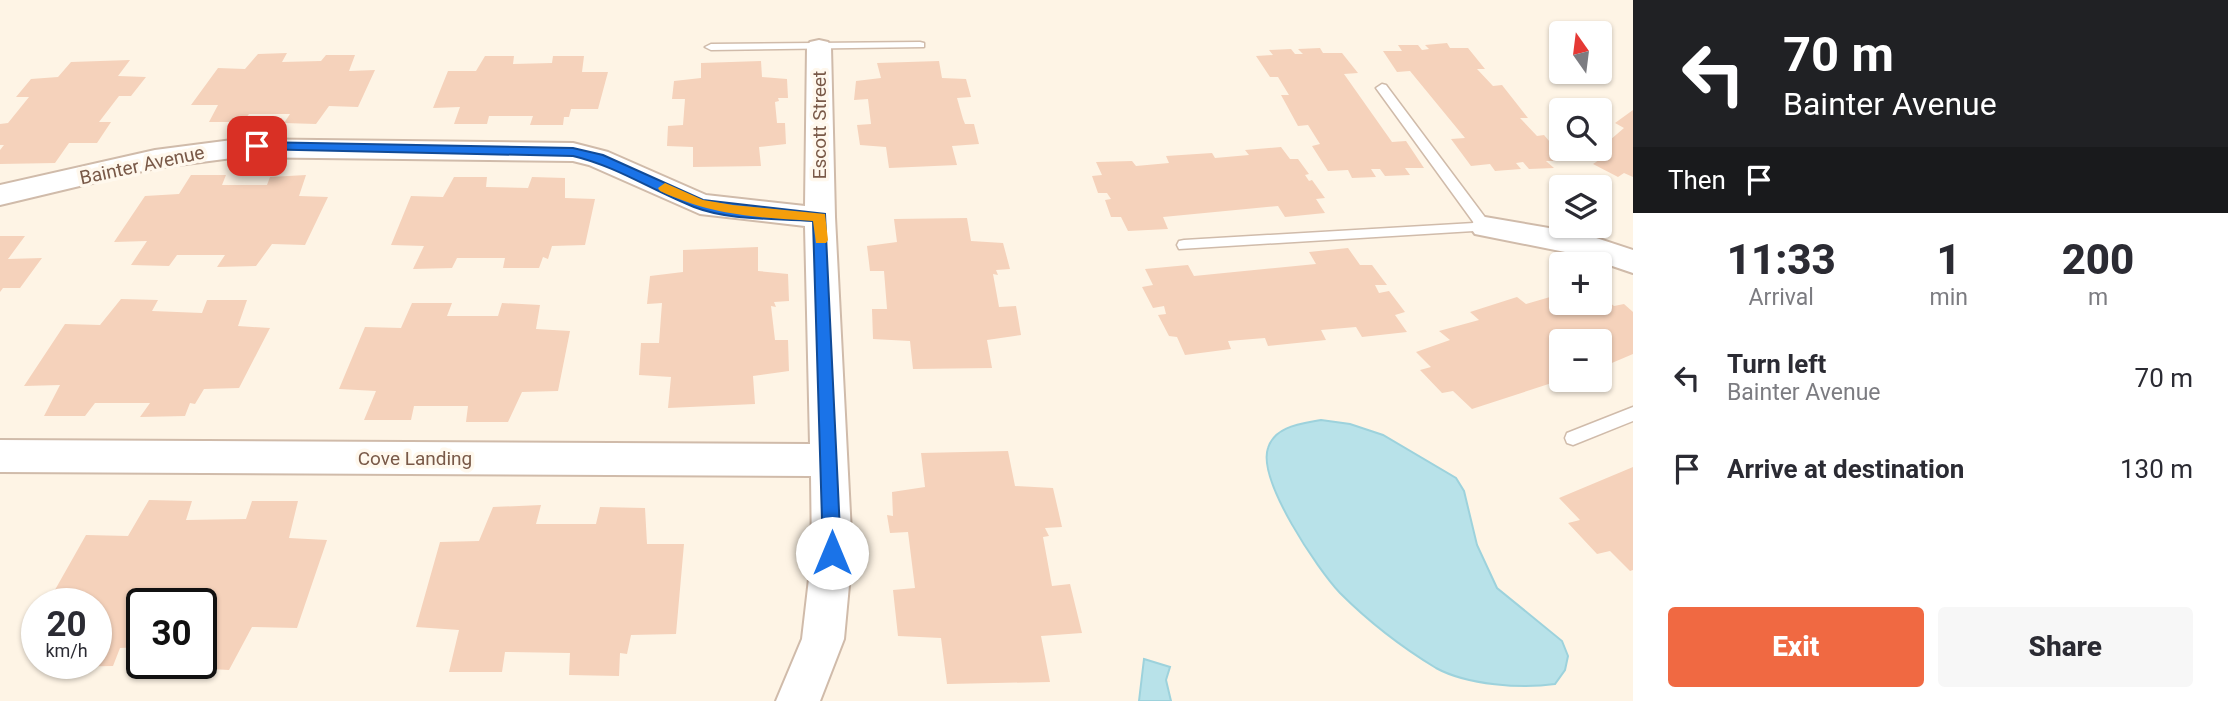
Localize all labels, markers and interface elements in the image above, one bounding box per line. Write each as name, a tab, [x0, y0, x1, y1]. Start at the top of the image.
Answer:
north arrow	[1549, 21, 1612, 84]
map controls	[1549, 21, 1612, 392]
text: 70 m	[1783, 26, 1894, 83]
icon: left	[1668, 28, 1759, 119]
street label: Escott Street	[808, 71, 831, 179]
text: Bainter Avenue	[1783, 85, 1997, 123]
button: search	[1549, 98, 1612, 161]
pin	[227, 116, 287, 176]
icon: arrive	[238, 127, 276, 165]
street label: Bainter Avenue	[78, 141, 206, 189]
icon: arrive	[1740, 161, 1778, 199]
text: Then	[1668, 165, 1726, 195]
button: layers	[1549, 175, 1612, 238]
text: 11:33	[1727, 235, 1836, 284]
text: 1	[1937, 235, 1961, 284]
text: 200	[2062, 235, 2134, 284]
button: +	[1549, 252, 1612, 315]
text: Arrival	[1749, 284, 1814, 311]
text: min	[1929, 284, 1968, 311]
text: m	[2088, 284, 2108, 311]
button: −	[1549, 329, 1612, 392]
text: Turn left	[1727, 349, 1826, 379]
icon: left	[1668, 359, 1706, 397]
text: 70 m	[2135, 363, 2193, 393]
text: Bainter Avenue	[1727, 379, 1881, 406]
street label: Cove Landing	[358, 447, 472, 470]
icon: arrive	[1668, 450, 1706, 488]
text: Arrive at destination	[1727, 454, 1964, 484]
text: 130 m	[2120, 454, 2193, 484]
position arrow	[795, 516, 869, 590]
speed limit sign: 30	[126, 588, 217, 679]
text: 20	[46, 604, 87, 645]
button: Exit	[1668, 607, 1924, 687]
button: Share	[1938, 607, 2193, 687]
text: km/h	[45, 640, 88, 661]

